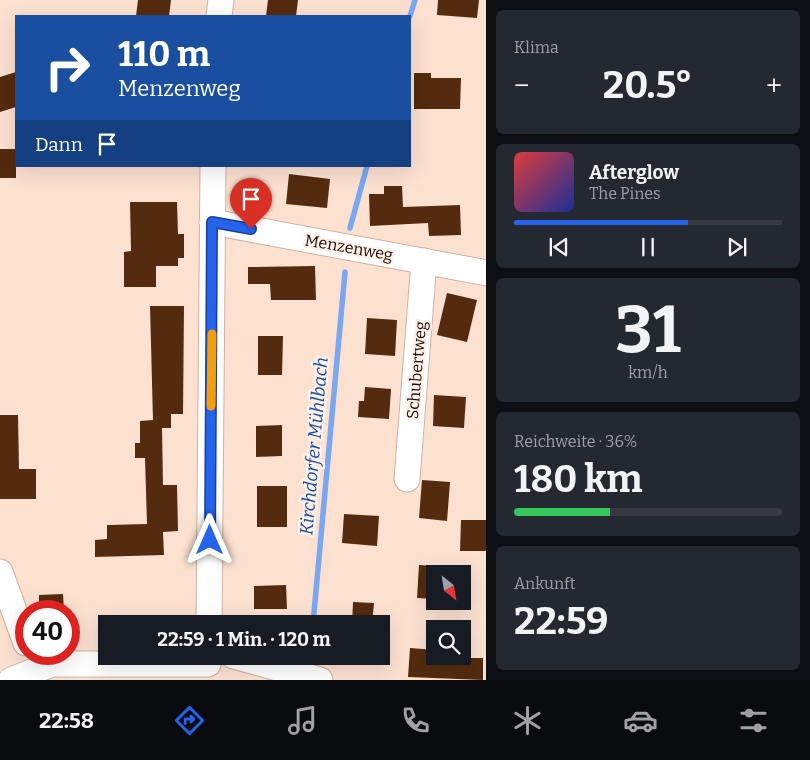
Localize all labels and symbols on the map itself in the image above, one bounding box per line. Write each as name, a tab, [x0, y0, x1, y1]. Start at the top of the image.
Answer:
pin	[230, 178, 272, 229]
street label: Menzenweg	[303, 230, 395, 265]
street label: Schubertweg	[403, 320, 430, 420]
water label: Kirchdorfer Mühlbach	[295, 356, 333, 536]
position arrow	[183, 513, 235, 565]
north arrow	[426, 565, 471, 610]
speed limit sign: 40	[15, 600, 80, 665]

